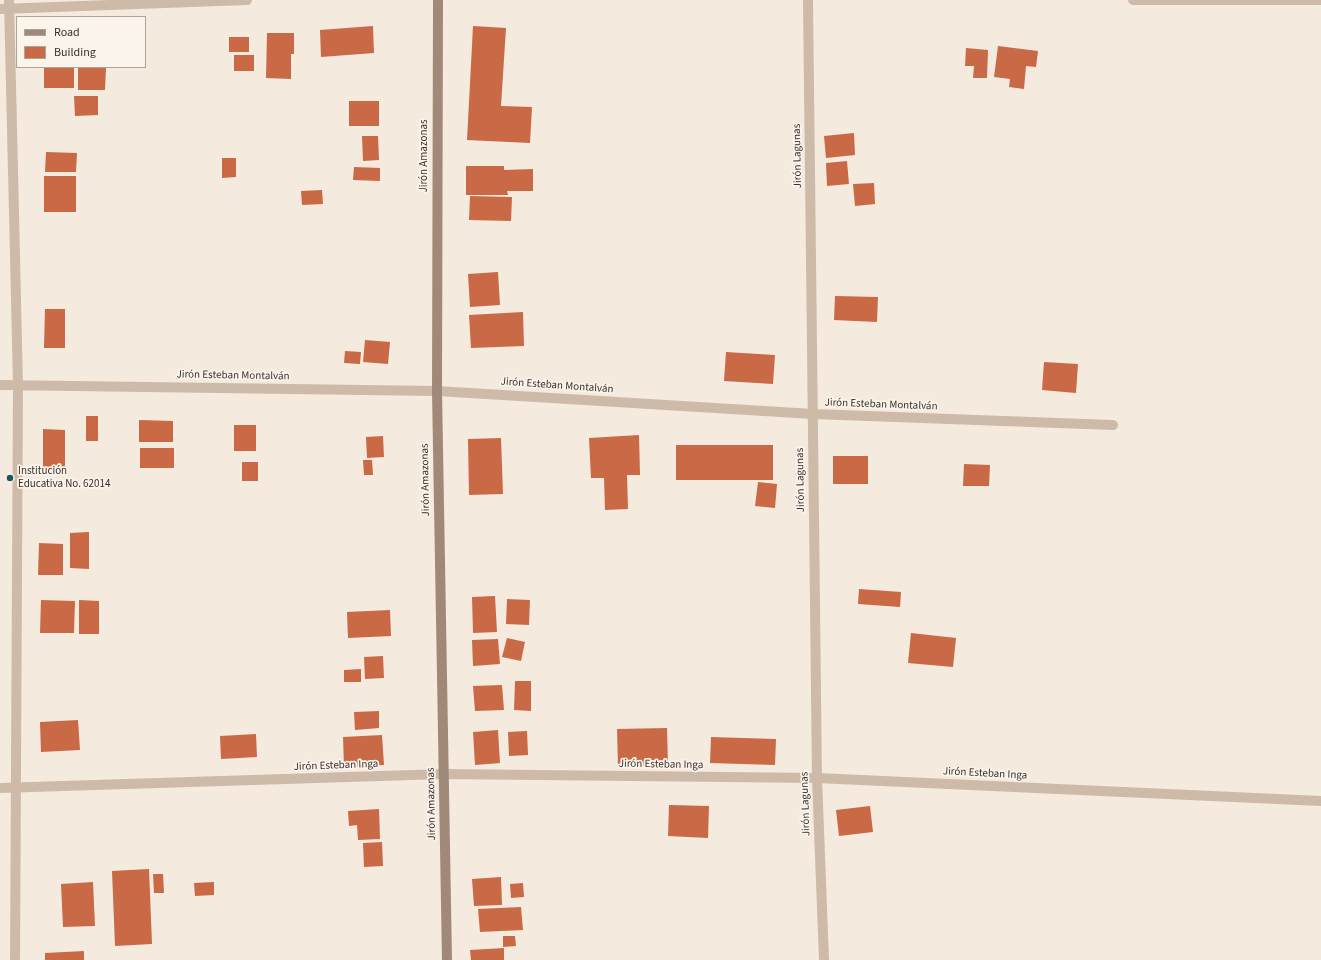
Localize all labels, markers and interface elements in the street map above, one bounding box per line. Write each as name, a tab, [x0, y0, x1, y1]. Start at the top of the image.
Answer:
legend	[16, 16, 146, 68]
text: Road	[54, 24, 80, 41]
text: Building	[54, 44, 96, 61]
street label: Jirón Amazonas	[418, 119, 432, 193]
street label: Jirón Lagunas	[791, 124, 805, 188]
street label: Jirón Esteban Montalván	[176, 368, 290, 384]
street label: Jirón Esteban Montalván	[500, 375, 614, 397]
street label: Jirón Esteban Montalván	[824, 396, 938, 414]
street label: Jirón Amazonas	[419, 443, 433, 517]
street label: Jirón Lagunas	[794, 448, 808, 512]
place label: Institución Educativa No. 62014	[18, 465, 110, 491]
marker: Institución Educativa No. 62014	[5, 473, 15, 483]
street label: Jirón Esteban Inga	[294, 758, 378, 774]
street label: Jirón Esteban Inga	[619, 758, 703, 772]
street label: Jirón Esteban Inga	[942, 765, 1028, 783]
street label: Jirón Amazonas	[425, 767, 439, 841]
street label: Jirón Lagunas	[798, 772, 814, 836]

